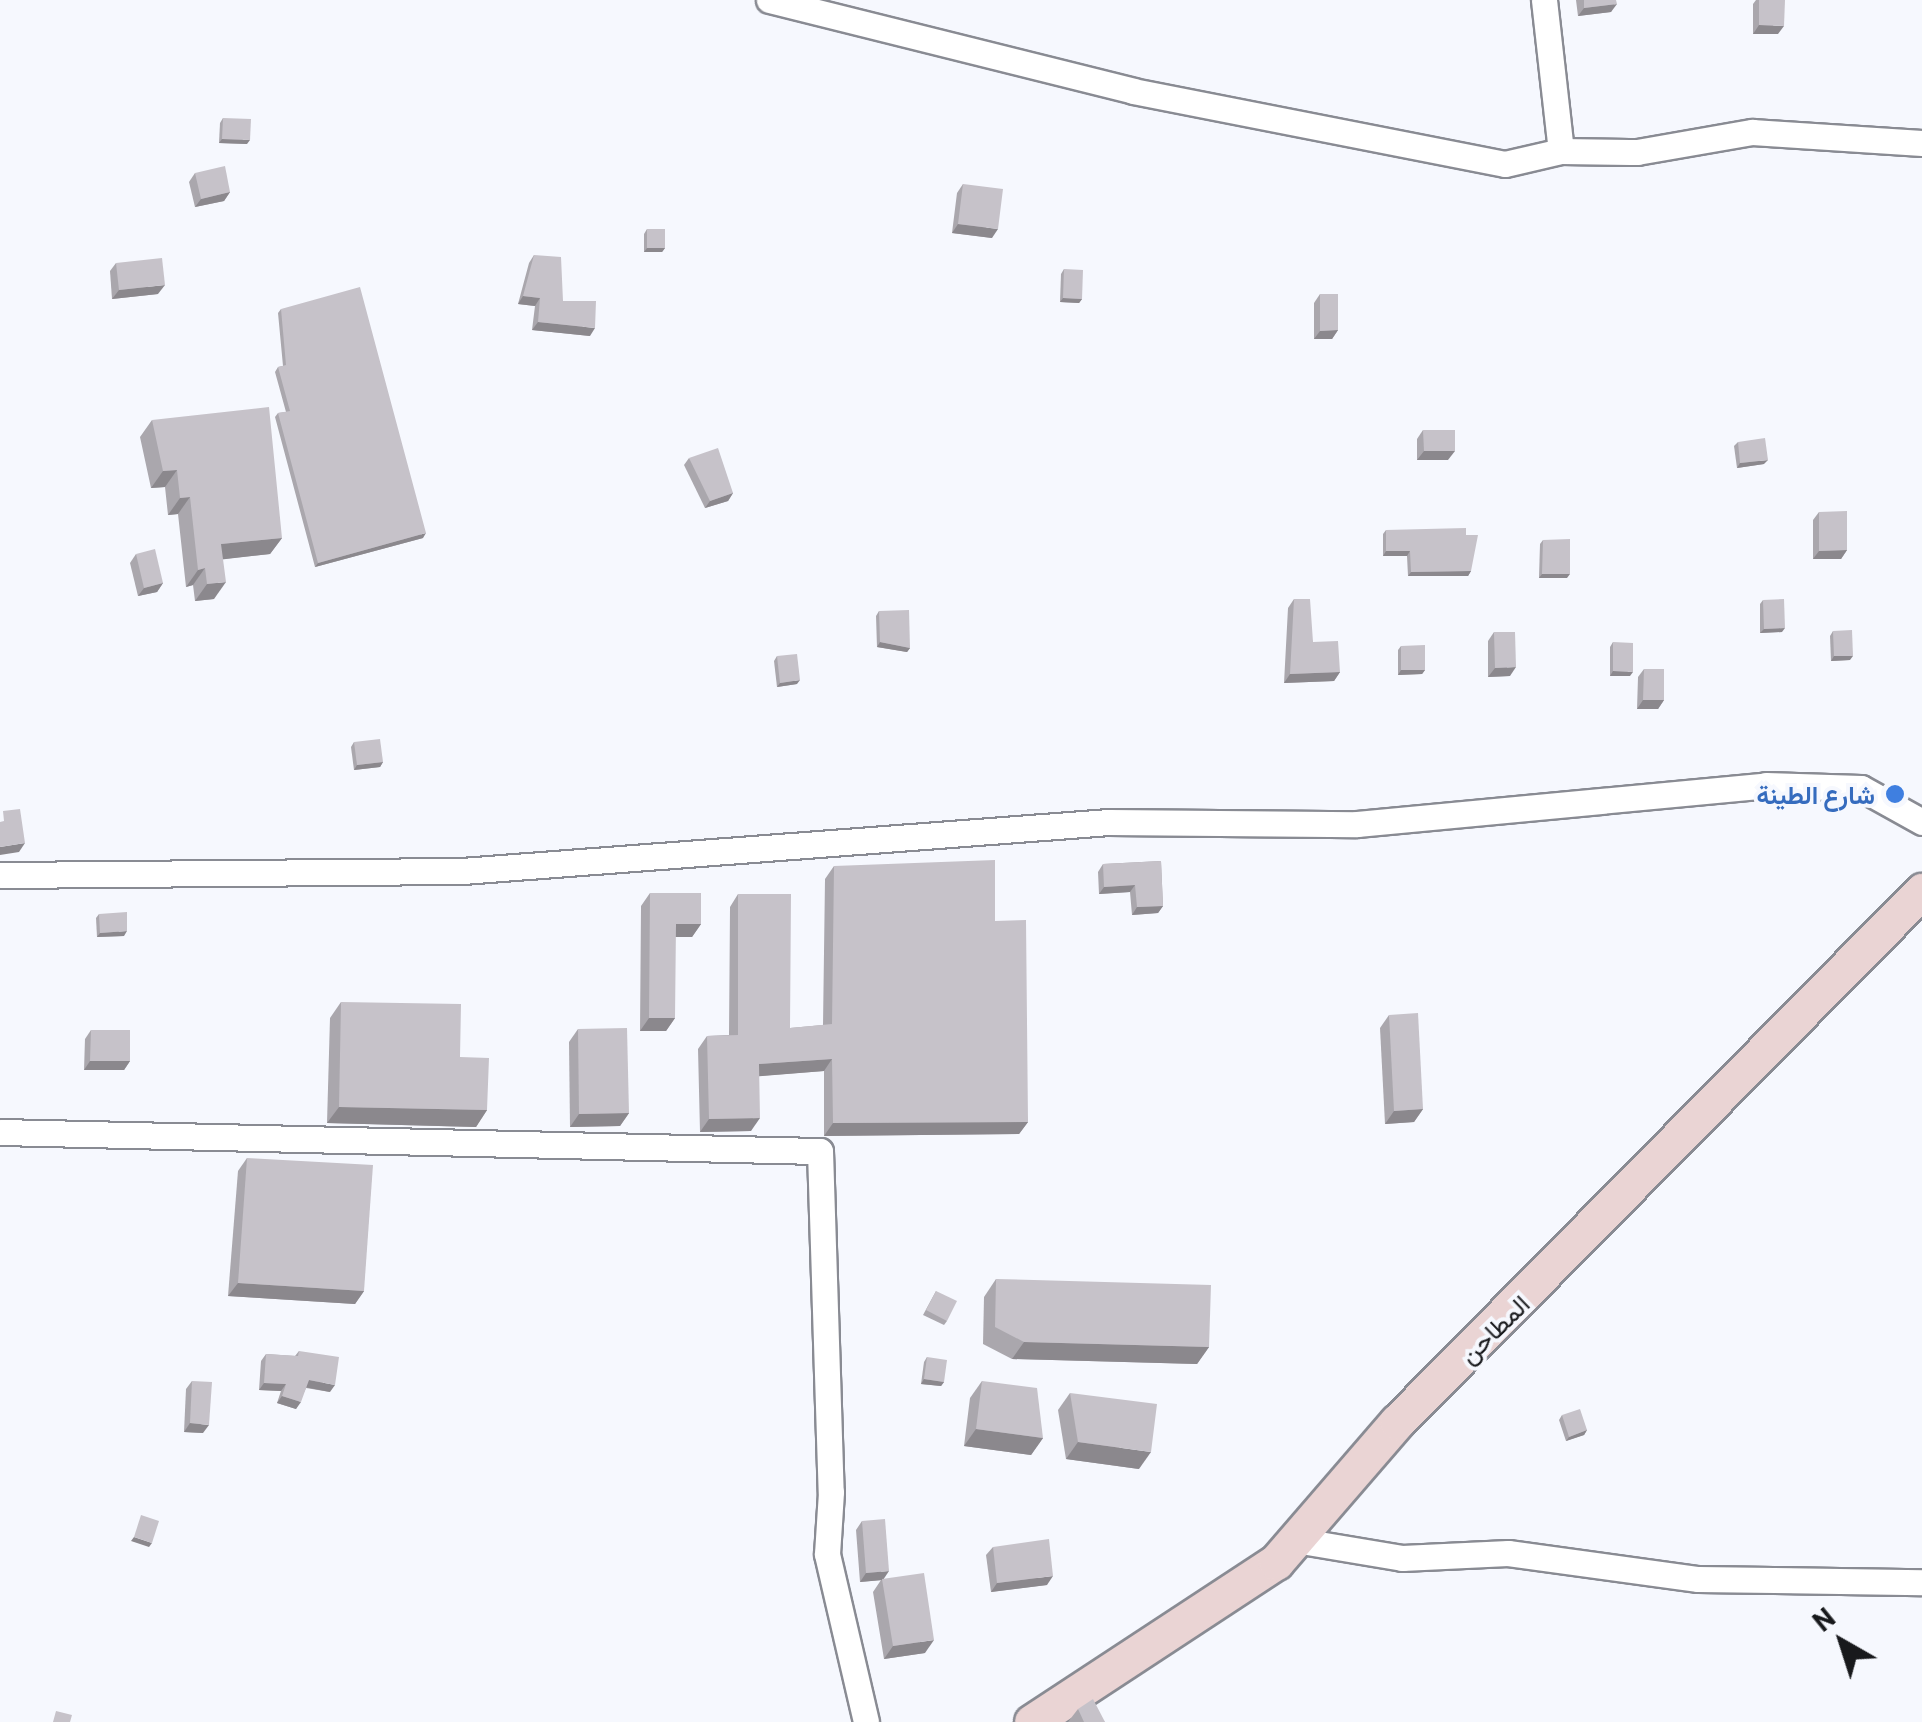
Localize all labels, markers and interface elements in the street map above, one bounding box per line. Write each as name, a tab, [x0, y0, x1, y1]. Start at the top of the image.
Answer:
place label: شارع الطينة	[1756, 779, 1875, 809]
marker: شارع الطينة	[1884, 783, 1906, 805]
street label: المطاحن	[1453, 1289, 1535, 1369]
north arrow	[1792, 1592, 1892, 1692]
text: N	[1805, 1600, 1841, 1638]

